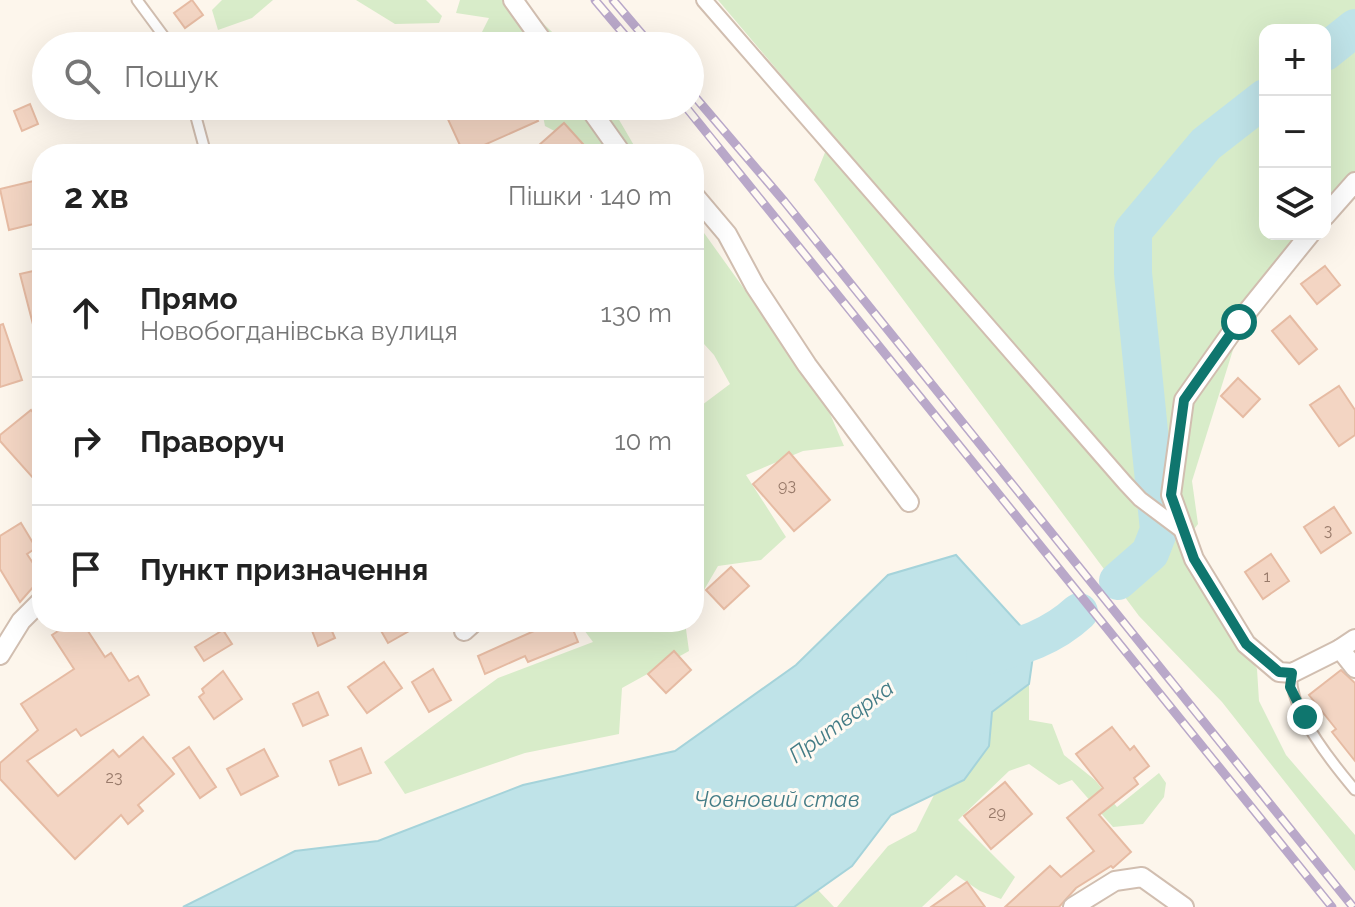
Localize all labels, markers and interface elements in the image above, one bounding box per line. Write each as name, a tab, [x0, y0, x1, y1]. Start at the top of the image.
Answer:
map controls	[1259, 24, 1331, 240]
button: +	[1259, 24, 1331, 96]
search box	[32, 32, 704, 120]
icon: search	[60, 54, 104, 98]
text: Пошук	[124, 59, 219, 94]
button: −	[1259, 96, 1331, 168]
button: layers	[1259, 168, 1331, 240]
text: 2 хв	[64, 176, 129, 216]
text: Пішки · 140 m	[508, 181, 672, 211]
text: Прямо	[140, 281, 238, 316]
icon: ahead	[64, 291, 108, 335]
text: 130 m	[601, 298, 672, 328]
route start	[1221, 304, 1257, 340]
text: Новобогданівська вулиця	[140, 316, 458, 346]
icon: right	[64, 419, 108, 463]
text: Праворуч	[140, 424, 285, 459]
text: 10 m	[614, 426, 672, 456]
house number: 93	[778, 476, 796, 495]
house number: 3	[1324, 521, 1332, 540]
icon: arrive	[64, 547, 108, 591]
text: Пункт призначення	[140, 552, 428, 587]
house number: 1	[1264, 567, 1271, 586]
water label: Притварка	[784, 674, 898, 768]
route end	[1287, 699, 1323, 735]
house number: 23	[106, 768, 122, 787]
water label: Човновий став	[694, 786, 860, 812]
house number: 29	[988, 803, 1006, 822]

